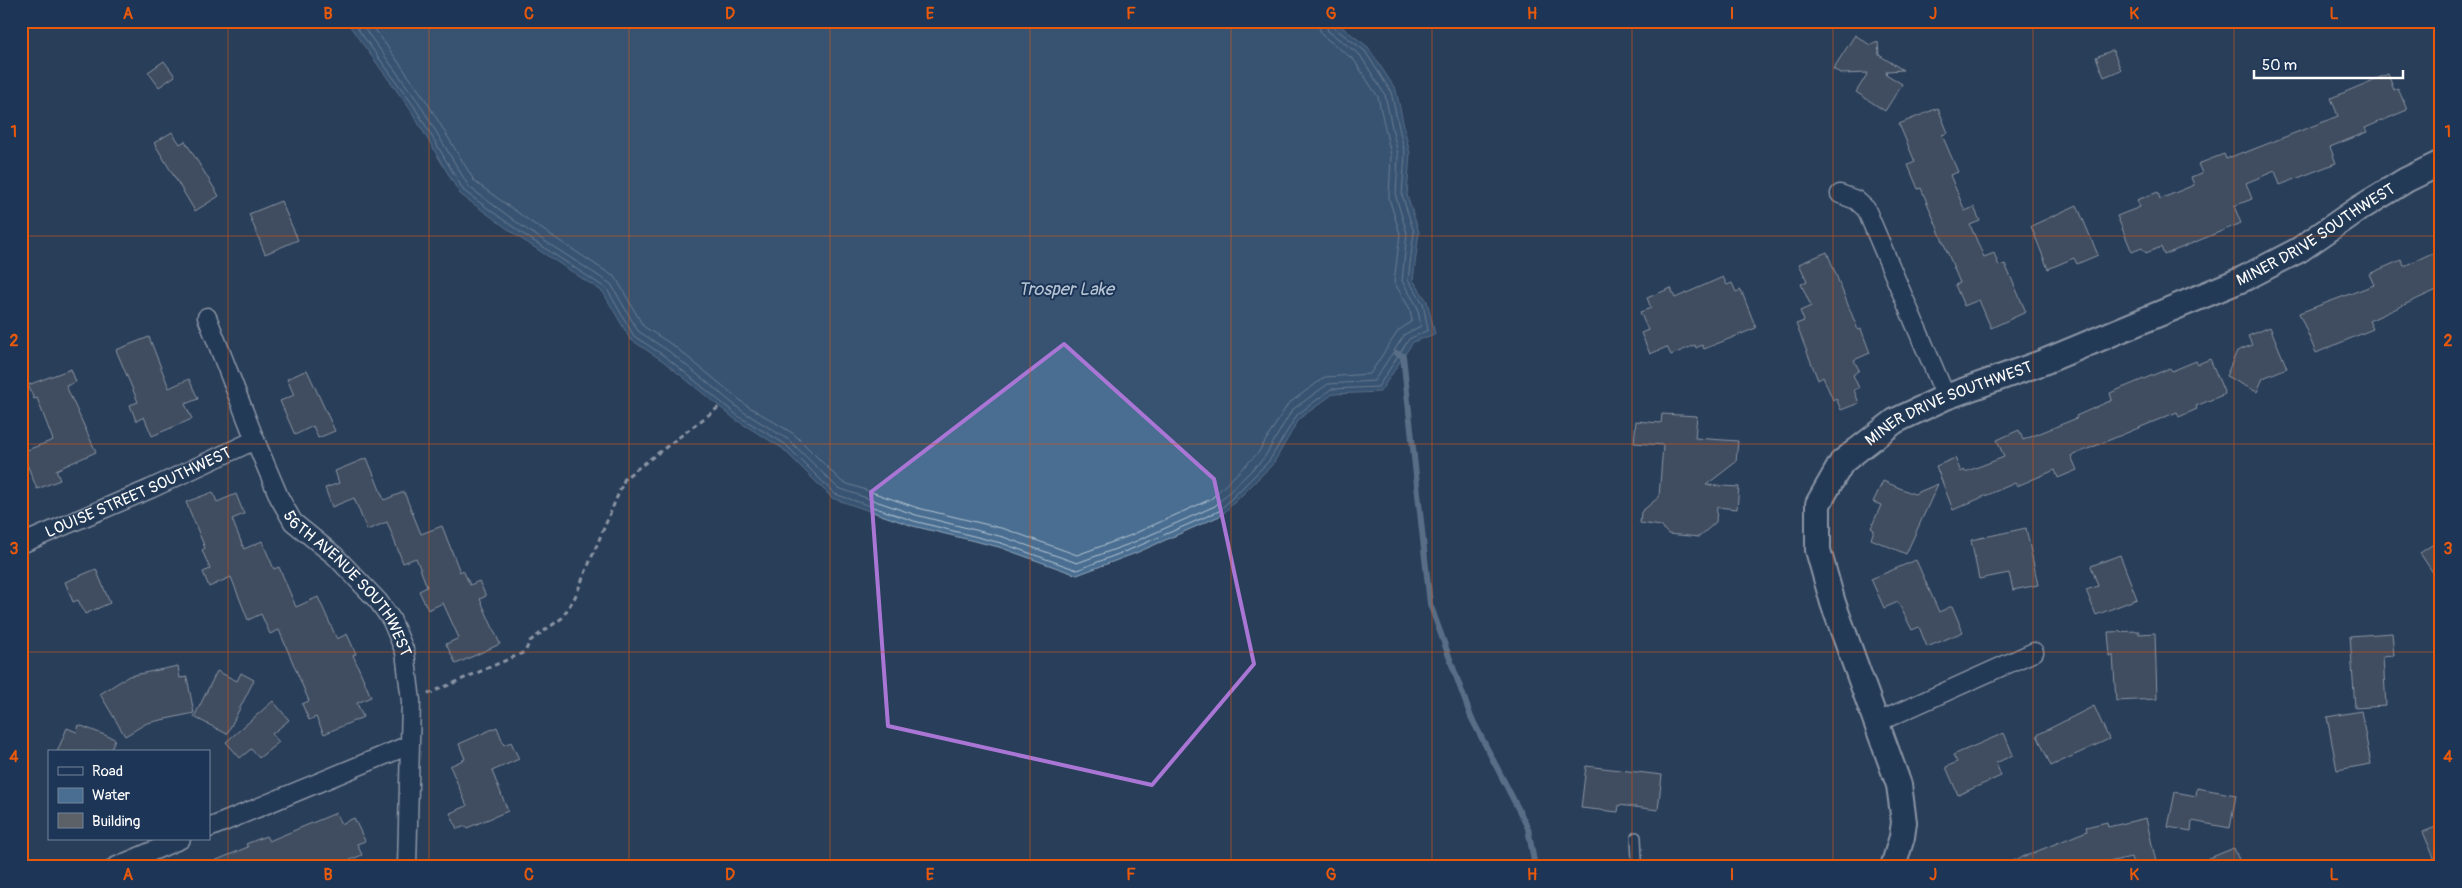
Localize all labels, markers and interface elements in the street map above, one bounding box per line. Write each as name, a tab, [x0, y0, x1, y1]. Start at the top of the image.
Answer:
text: A	[123, 4, 134, 24]
text: B	[323, 4, 333, 24]
text: C	[524, 4, 534, 24]
text: D	[725, 4, 735, 24]
text: E	[926, 4, 935, 24]
text: F	[1126, 4, 1136, 24]
text: G	[1326, 4, 1337, 24]
text: H	[1527, 4, 1537, 24]
text: I	[1730, 4, 1734, 24]
text: J	[1929, 4, 1937, 24]
text: K	[2129, 4, 2139, 24]
text: L	[2329, 4, 2339, 24]
scale bar	[2254, 48, 2403, 80]
text: 50 m	[2262, 56, 2297, 75]
text: 1	[11, 122, 17, 142]
text: 1	[2445, 122, 2451, 142]
street label: MINER DRIVE SOUTHWEST	[2233, 179, 2399, 291]
water label: Trosper Lake	[1018, 278, 1116, 301]
text: 2	[10, 331, 19, 351]
text: 2	[2444, 331, 2453, 351]
street label: MINER DRIVE SOUTHWEST	[1861, 357, 2035, 450]
street label: LOUISE STREET SOUTHWEST	[42, 443, 234, 542]
street label: 56TH AVENUE SOUTHWEST	[279, 507, 416, 660]
text: 3	[10, 539, 19, 559]
text: 3	[2444, 539, 2453, 559]
text: 4	[9, 747, 19, 767]
text: 4	[2443, 747, 2453, 767]
legend	[48, 750, 210, 840]
text: Road	[92, 762, 123, 781]
text: Water	[92, 786, 131, 805]
text: Building	[92, 812, 140, 831]
text: A	[123, 865, 134, 885]
text: B	[323, 865, 333, 885]
text: C	[524, 865, 534, 885]
text: D	[725, 865, 735, 885]
text: E	[926, 865, 935, 885]
text: F	[1126, 865, 1136, 885]
text: G	[1326, 865, 1337, 885]
text: H	[1527, 865, 1537, 885]
text: I	[1730, 865, 1734, 885]
text: J	[1929, 865, 1937, 885]
text: K	[2129, 865, 2139, 885]
text: L	[2329, 865, 2339, 885]

